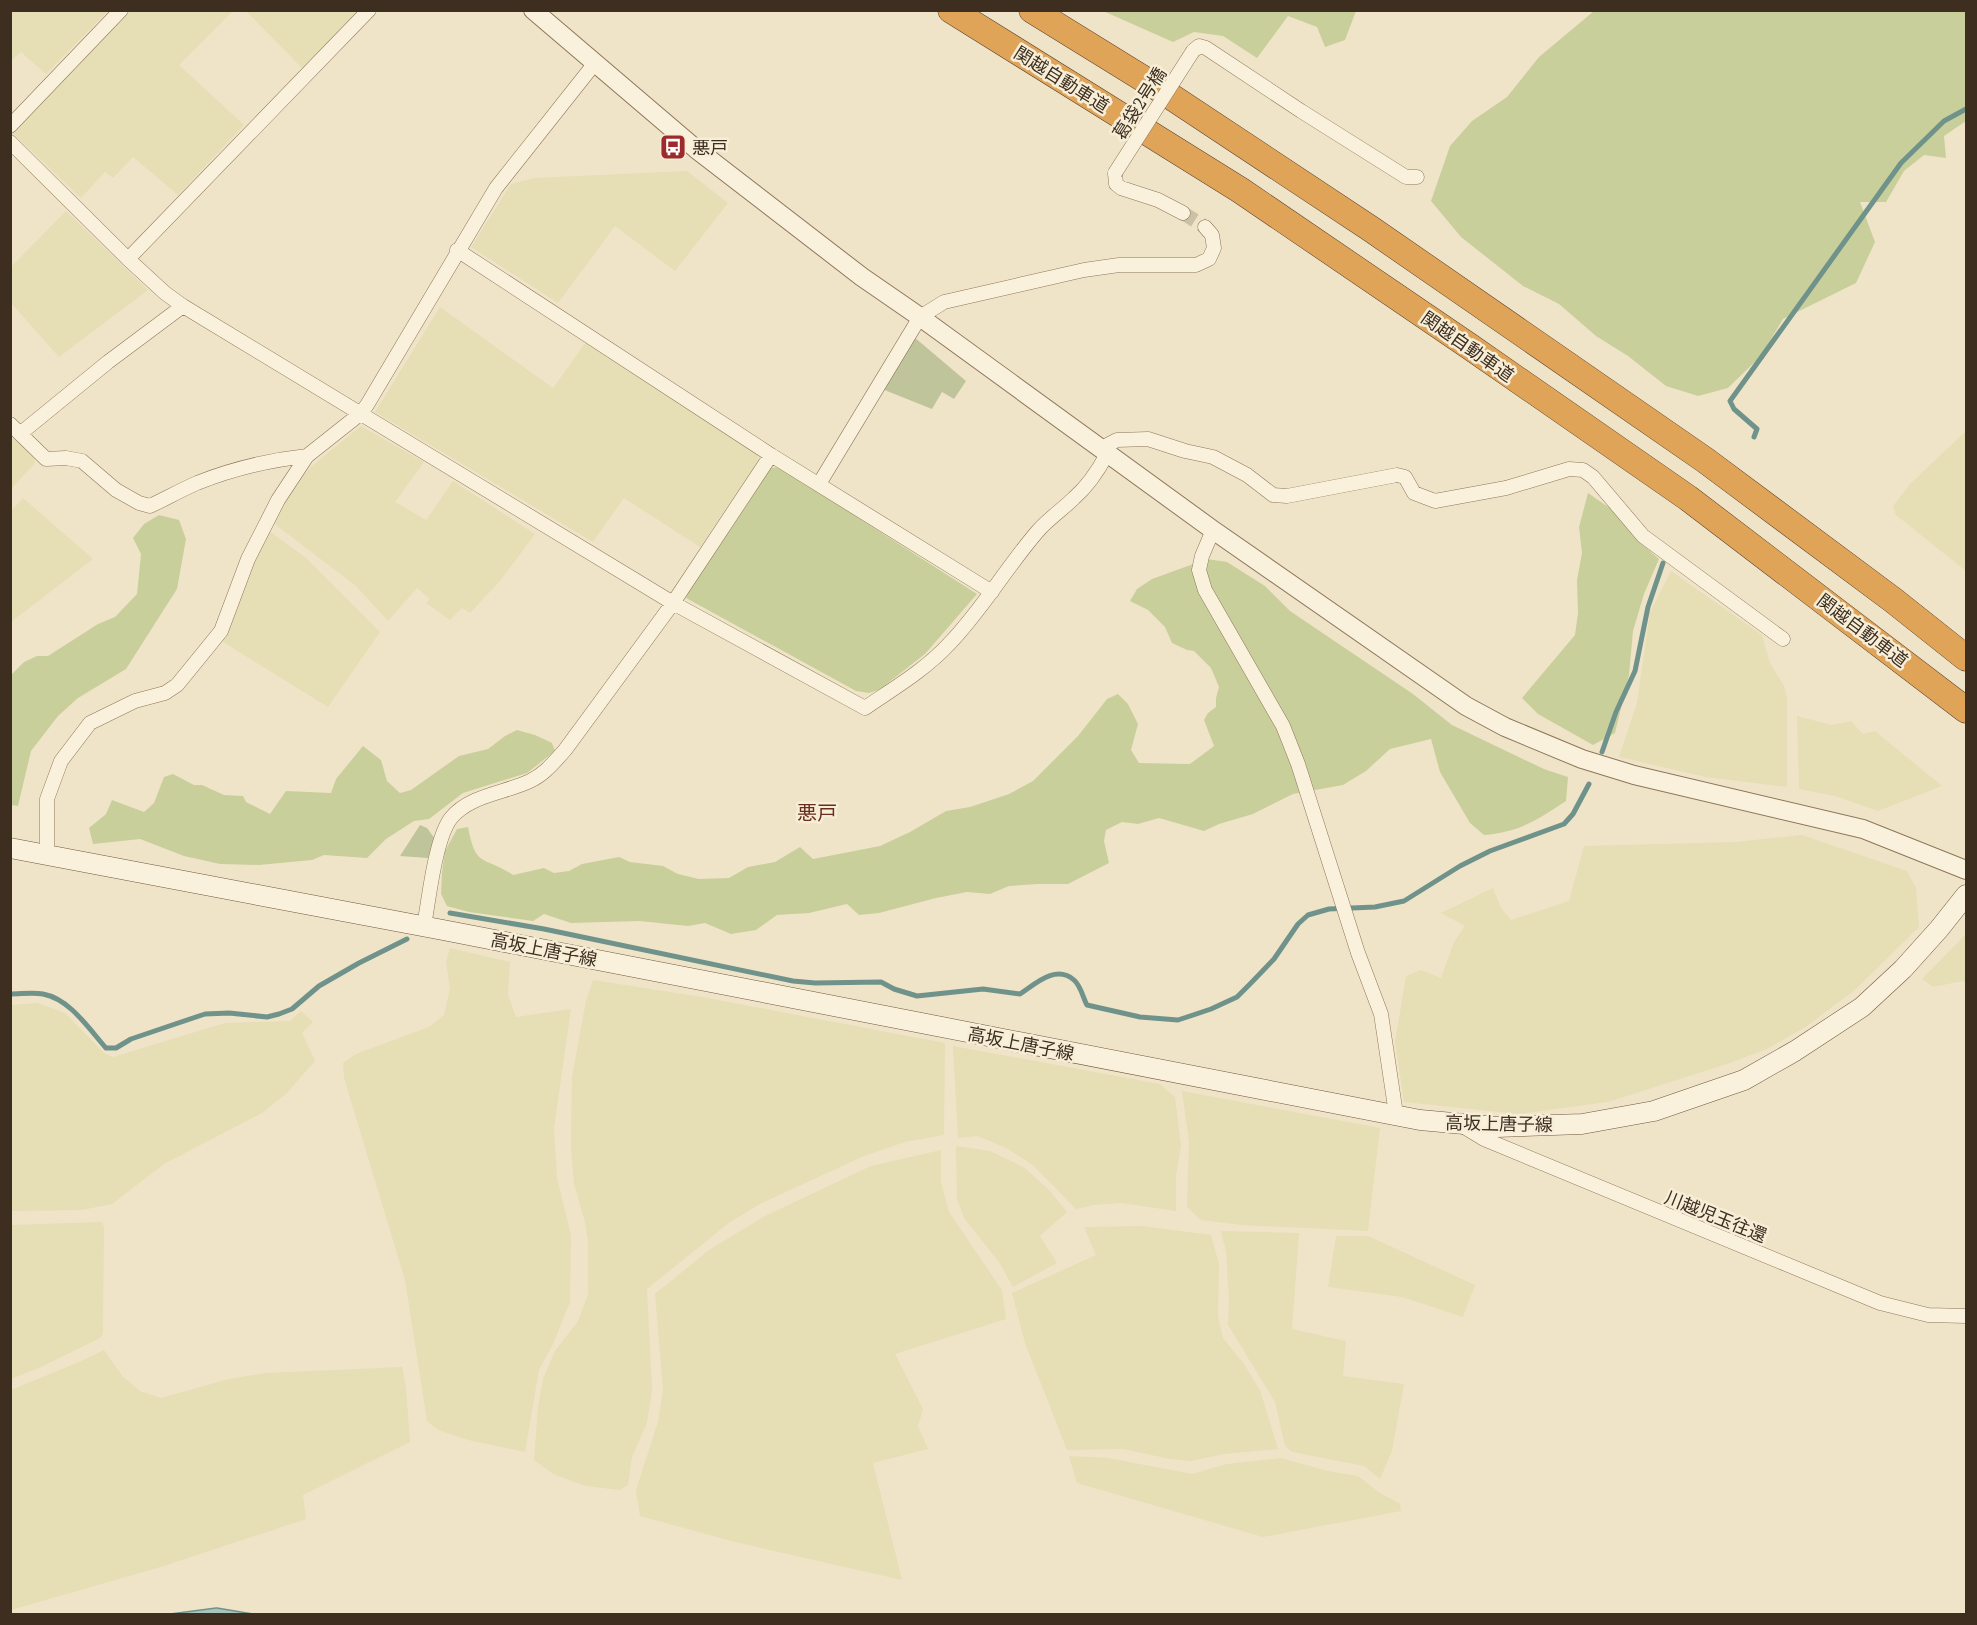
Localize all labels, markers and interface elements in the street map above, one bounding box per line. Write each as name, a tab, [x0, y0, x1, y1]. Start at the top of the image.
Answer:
street label: 関越自動車道	[1010, 40, 1114, 118]
street label: 葛袋2号橋	[1107, 62, 1171, 144]
bus stop icon: 悪戸	[658, 132, 688, 162]
place label: 悪戸	[692, 135, 728, 159]
street label: 関越自動車道	[1417, 305, 1519, 387]
street label: 関越自動車道	[1813, 588, 1913, 672]
district label: 悪戸	[797, 799, 837, 826]
street label: 高坂上唐子線	[489, 927, 599, 971]
street label: 高坂上唐子線	[966, 1021, 1076, 1065]
street label: 高坂上唐子線	[1445, 1110, 1553, 1136]
street label: 川越児玉往還	[1661, 1185, 1771, 1247]

